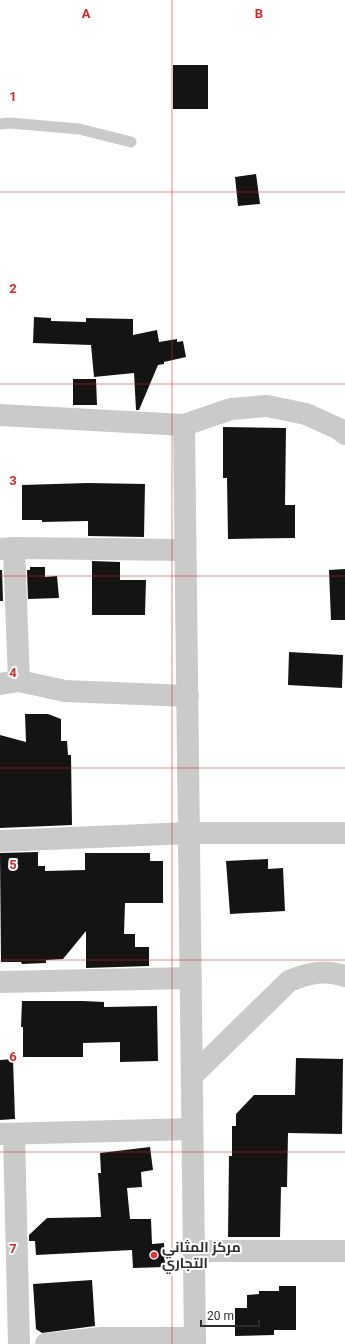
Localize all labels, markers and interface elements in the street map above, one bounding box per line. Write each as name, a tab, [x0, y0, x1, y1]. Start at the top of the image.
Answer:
text: A	[82, 6, 91, 21]
text: B	[255, 6, 263, 21]
text: 1	[9, 89, 17, 104]
text: 2	[9, 281, 17, 296]
text: 3	[9, 473, 17, 488]
text: 4	[9, 665, 17, 680]
text: 5	[9, 857, 17, 872]
text: 6	[9, 1049, 17, 1064]
place label: مركز المثاني التجاري	[162, 1239, 241, 1274]
text: 7	[9, 1241, 17, 1256]
marker: مركز المثاني التجاري	[149, 1250, 159, 1260]
scale bar	[201, 1302, 259, 1328]
text: 20 m	[207, 1309, 234, 1323]

